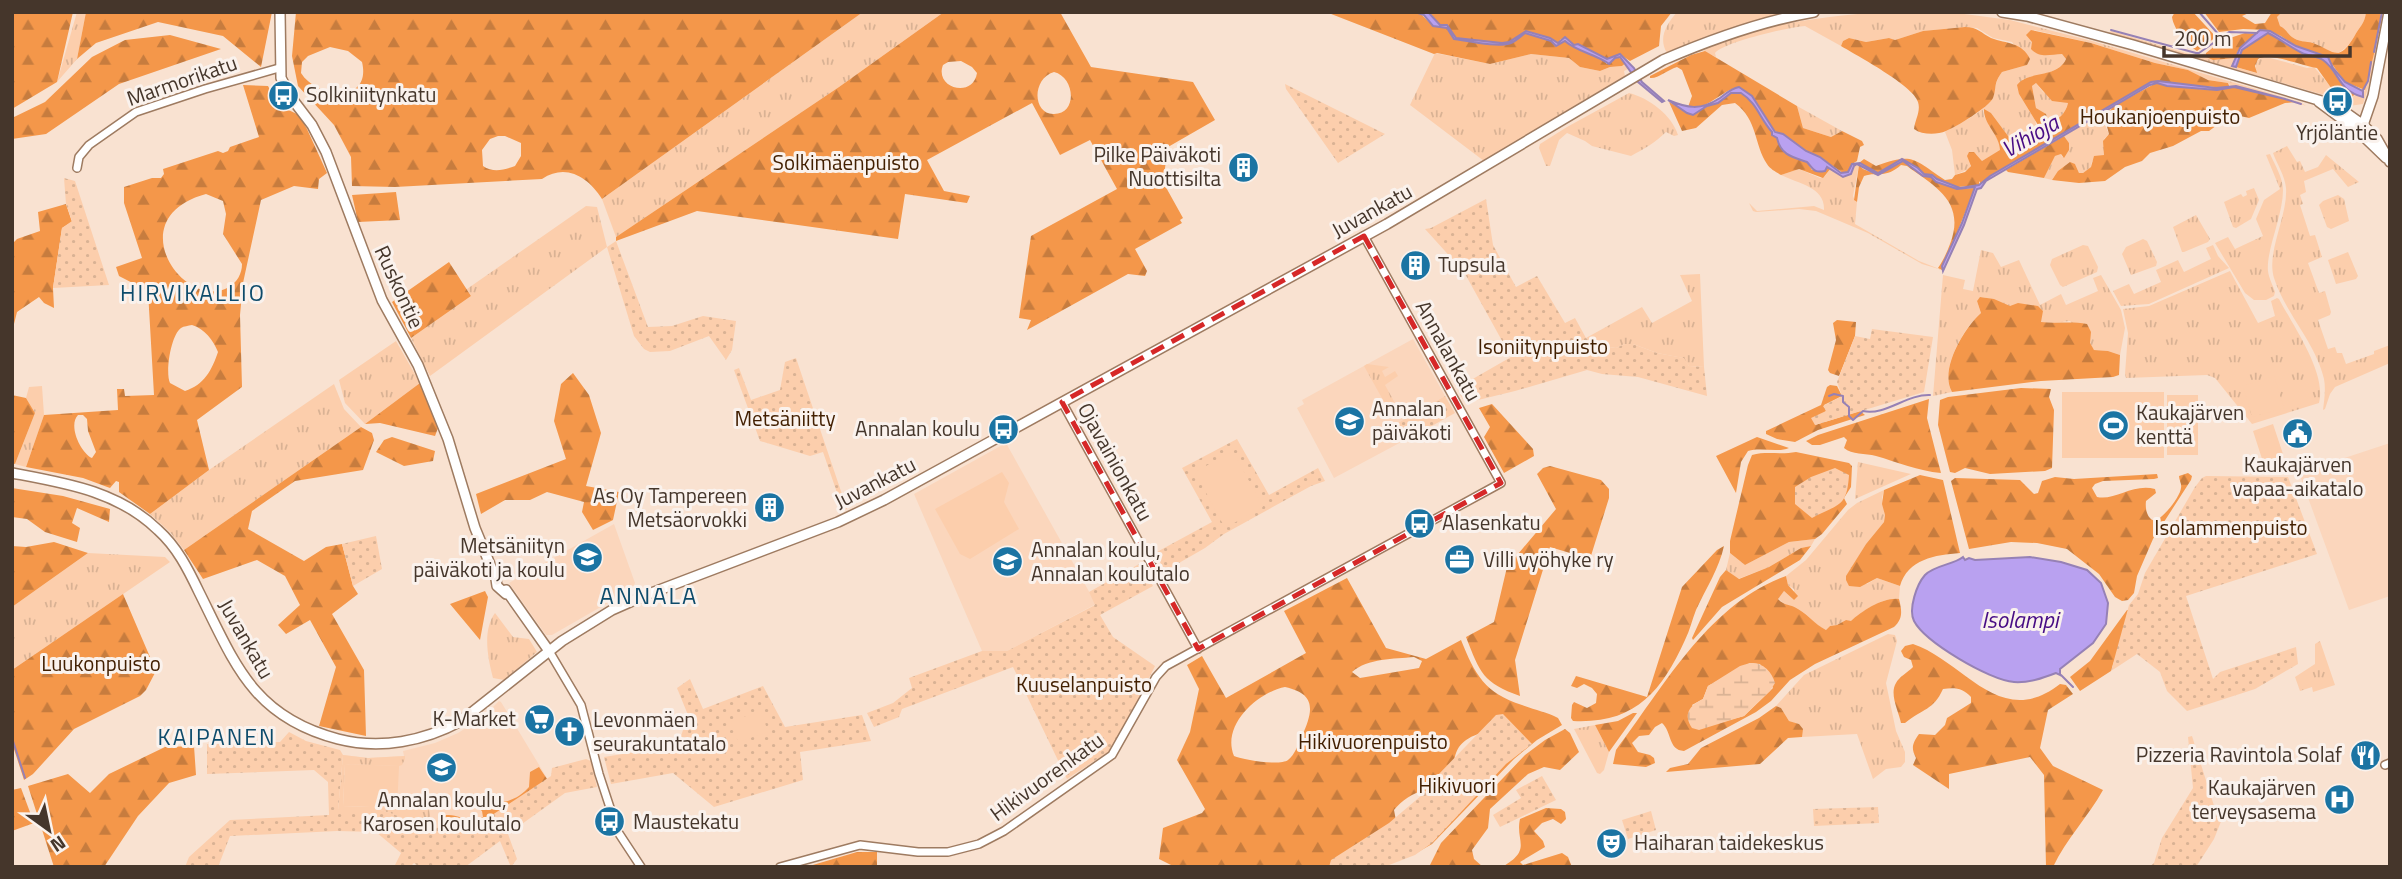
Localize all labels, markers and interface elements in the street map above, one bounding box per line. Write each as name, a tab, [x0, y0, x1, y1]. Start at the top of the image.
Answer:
scale bar	[2164, 14, 2350, 58]
text: 200 m	[2174, 22, 2231, 54]
street label: Marmorikatu	[122, 46, 241, 114]
bus stop icon: Solkiniitynkatu	[266, 78, 300, 112]
place label: Solkiniitynkatu	[306, 78, 436, 110]
bus stop icon: Yrjöläntie	[2320, 84, 2354, 118]
park label: Houkanjoenpuisto	[2080, 100, 2240, 132]
water label: Vihioja	[1995, 104, 2066, 166]
place label: Yrjöläntie	[2296, 116, 2378, 148]
place label: Pilke Päiväkoti Nuottisilta	[1093, 138, 1221, 194]
park label: Solkimäenpuisto	[773, 146, 919, 178]
building icon: Pilke Päiväkoti Nuottisilta	[1227, 150, 1261, 184]
street label: Juvankatu	[1325, 175, 1418, 245]
street label: Ruskontie	[367, 240, 433, 333]
building icon: Tupsula	[1398, 248, 1432, 282]
place label: Tupsula	[1438, 248, 1506, 280]
district label: HIRVIKALLIO	[120, 275, 266, 310]
street label: Annalankatu	[1408, 294, 1490, 407]
park label: Isoniitynpuisto	[1478, 330, 1608, 362]
place label: Annalan päiväkoti	[1372, 392, 1451, 448]
street label: Ojavainionkatu	[1070, 396, 1162, 527]
place label: Kaukajärven kenttä	[2136, 396, 2244, 452]
park label: Metsäniitty	[734, 402, 836, 434]
school or university icon: Annalan päiväkoti	[1332, 404, 1366, 438]
sports icon: Kaukajärven kenttä	[2096, 408, 2130, 442]
place label: Annalan koulu	[855, 412, 980, 444]
bus stop icon: Annalan koulu	[986, 412, 1020, 446]
public building icon: Kaukajärven vapaa-aikatalo	[2281, 416, 2315, 450]
street label: Juvankatu	[828, 448, 921, 516]
place label: Kaukajärven vapaa-aikatalo	[2232, 448, 2364, 504]
place label: As Oy Tampereen Metsäorvokki	[593, 479, 747, 535]
building icon: As Oy Tampereen Metsäorvokki	[753, 491, 787, 525]
bus stop icon: Alasenkatu	[1402, 506, 1436, 540]
place label: Alasenkatu	[1442, 506, 1541, 538]
park label: Isolammenpuisto	[2154, 511, 2308, 543]
place label: Metsäniityn päiväkoti ja koulu	[413, 529, 565, 585]
place label: Annalan koulu, Annalan koulutalo	[1031, 533, 1190, 589]
school or university icon: Metsäniityn päiväkoti ja koulu	[571, 541, 605, 575]
office icon: Villi vyöhyke ry	[1443, 543, 1477, 577]
place label: Villi vyöhyke ry	[1483, 543, 1614, 575]
school or university icon: Annalan koulu, Annalan koulutalo	[991, 545, 1025, 579]
district label: ANNALA	[600, 577, 698, 613]
street label: Juvankatu	[211, 592, 283, 685]
water label: Isolampi	[1981, 602, 2061, 637]
park label: Luukonpuisto	[41, 647, 161, 679]
park label: Kuuselanpuisto	[1016, 668, 1152, 700]
place label: K-Market	[432, 702, 517, 734]
supermarket icon: K-Market	[522, 702, 556, 736]
place label: Levonmäen seurakuntatalo	[593, 703, 726, 759]
church icon: Levonmäen seurakuntatalo	[553, 715, 587, 749]
district label: KAIPANEN	[158, 719, 276, 754]
street label: Hikivuorenkatu	[983, 724, 1110, 828]
park label: Hikivuorenpuisto	[1298, 725, 1448, 757]
place label: Pizzeria Ravintola Solaf	[2136, 738, 2342, 770]
restaurant icon: Pizzeria Ravintola Solaf	[2348, 738, 2382, 772]
school or university icon: Annalan koulu, Karosen koulutalo	[425, 751, 459, 785]
park label: Hikivuori	[1418, 769, 1496, 801]
place label: Kaukajärven terveysasema	[2192, 771, 2316, 827]
place label: Annalan koulu, Karosen koulutalo	[363, 783, 521, 839]
hospital icon: Kaukajärven terveysasema	[2322, 783, 2356, 817]
north arrow	[14, 795, 84, 865]
bus stop icon: Maustekatu	[593, 805, 627, 839]
place label: Maustekatu	[633, 805, 739, 837]
theatre icon: Haiharan taidekeskus	[1594, 826, 1628, 860]
place label: Haiharan taidekeskus	[1634, 826, 1824, 858]
text: N	[45, 829, 72, 860]

